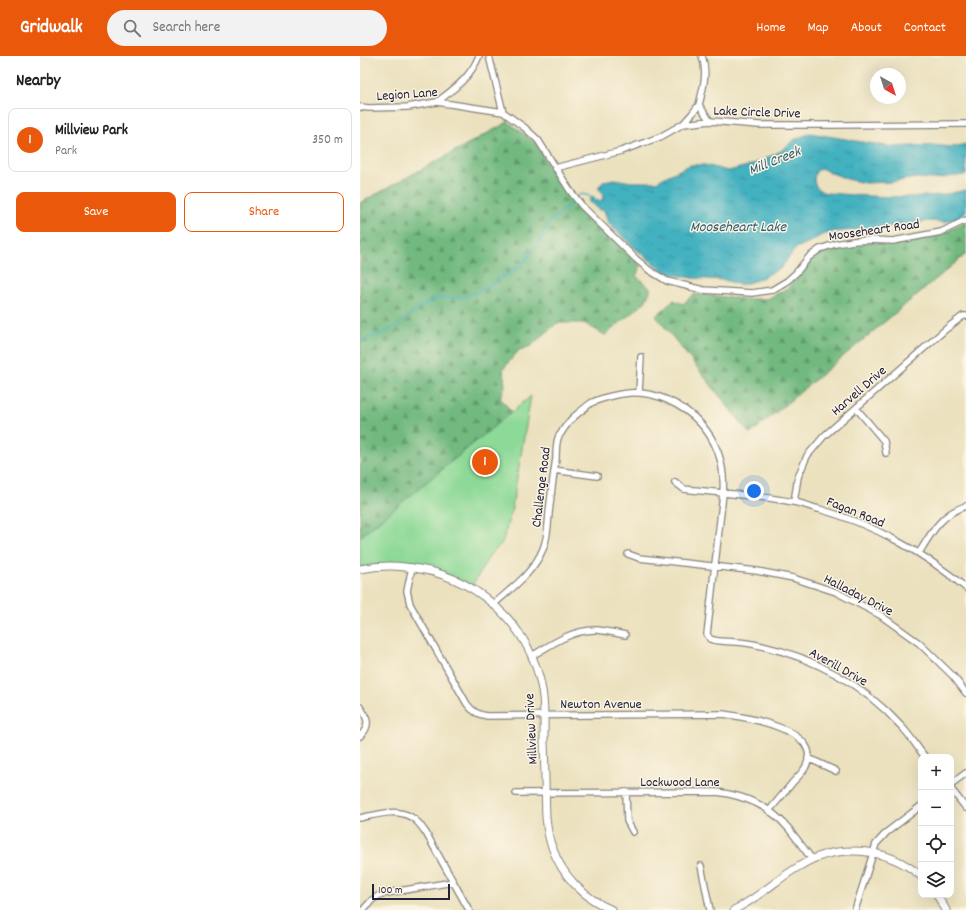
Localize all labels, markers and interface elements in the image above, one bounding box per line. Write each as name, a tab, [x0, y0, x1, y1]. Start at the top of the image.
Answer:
search box	[107, 10, 387, 46]
text: Gridwalk	[20, 15, 83, 42]
icon: search	[121, 17, 143, 39]
text: Search here	[153, 17, 220, 39]
text: Home	[756, 18, 785, 38]
text: Map	[807, 18, 829, 38]
text: About	[851, 18, 882, 38]
text: Contact	[904, 18, 946, 38]
north arrow	[870, 68, 906, 104]
text: Nearby	[16, 70, 60, 94]
street label: Legion Lane	[376, 83, 438, 107]
street label: Lake Circle Drive	[713, 101, 801, 125]
text: Millview Park	[55, 120, 128, 142]
text: 1	[29, 131, 31, 150]
text: 350 m	[312, 131, 343, 150]
water label: Mill Creek	[745, 141, 806, 182]
text: Park	[55, 142, 77, 161]
button: Save	[16, 192, 176, 232]
button: Share	[184, 192, 344, 232]
street label: Mooseheart Road	[828, 215, 921, 247]
water label: Mooseheart Lake	[690, 217, 787, 239]
street label: Harvell Drive	[827, 362, 891, 421]
street label: Challenge Road	[527, 446, 557, 529]
pin: 1	[472, 447, 498, 477]
your location	[744, 481, 764, 501]
street label: Fagan Road	[823, 492, 887, 534]
street label: Halladay Drive	[820, 570, 896, 622]
street label: Averill Drive	[805, 643, 871, 692]
street label: Millview Drive	[520, 693, 544, 765]
street label: Newton Avenue	[560, 695, 642, 715]
map controls	[918, 754, 954, 898]
button: +	[918, 754, 954, 790]
street label: Lockwood Lane	[640, 773, 720, 793]
button: −	[918, 790, 954, 826]
button: locate	[918, 826, 954, 862]
button: layers	[918, 862, 954, 898]
scale bar	[372, 882, 450, 901]
text: 100 m	[378, 883, 402, 899]

